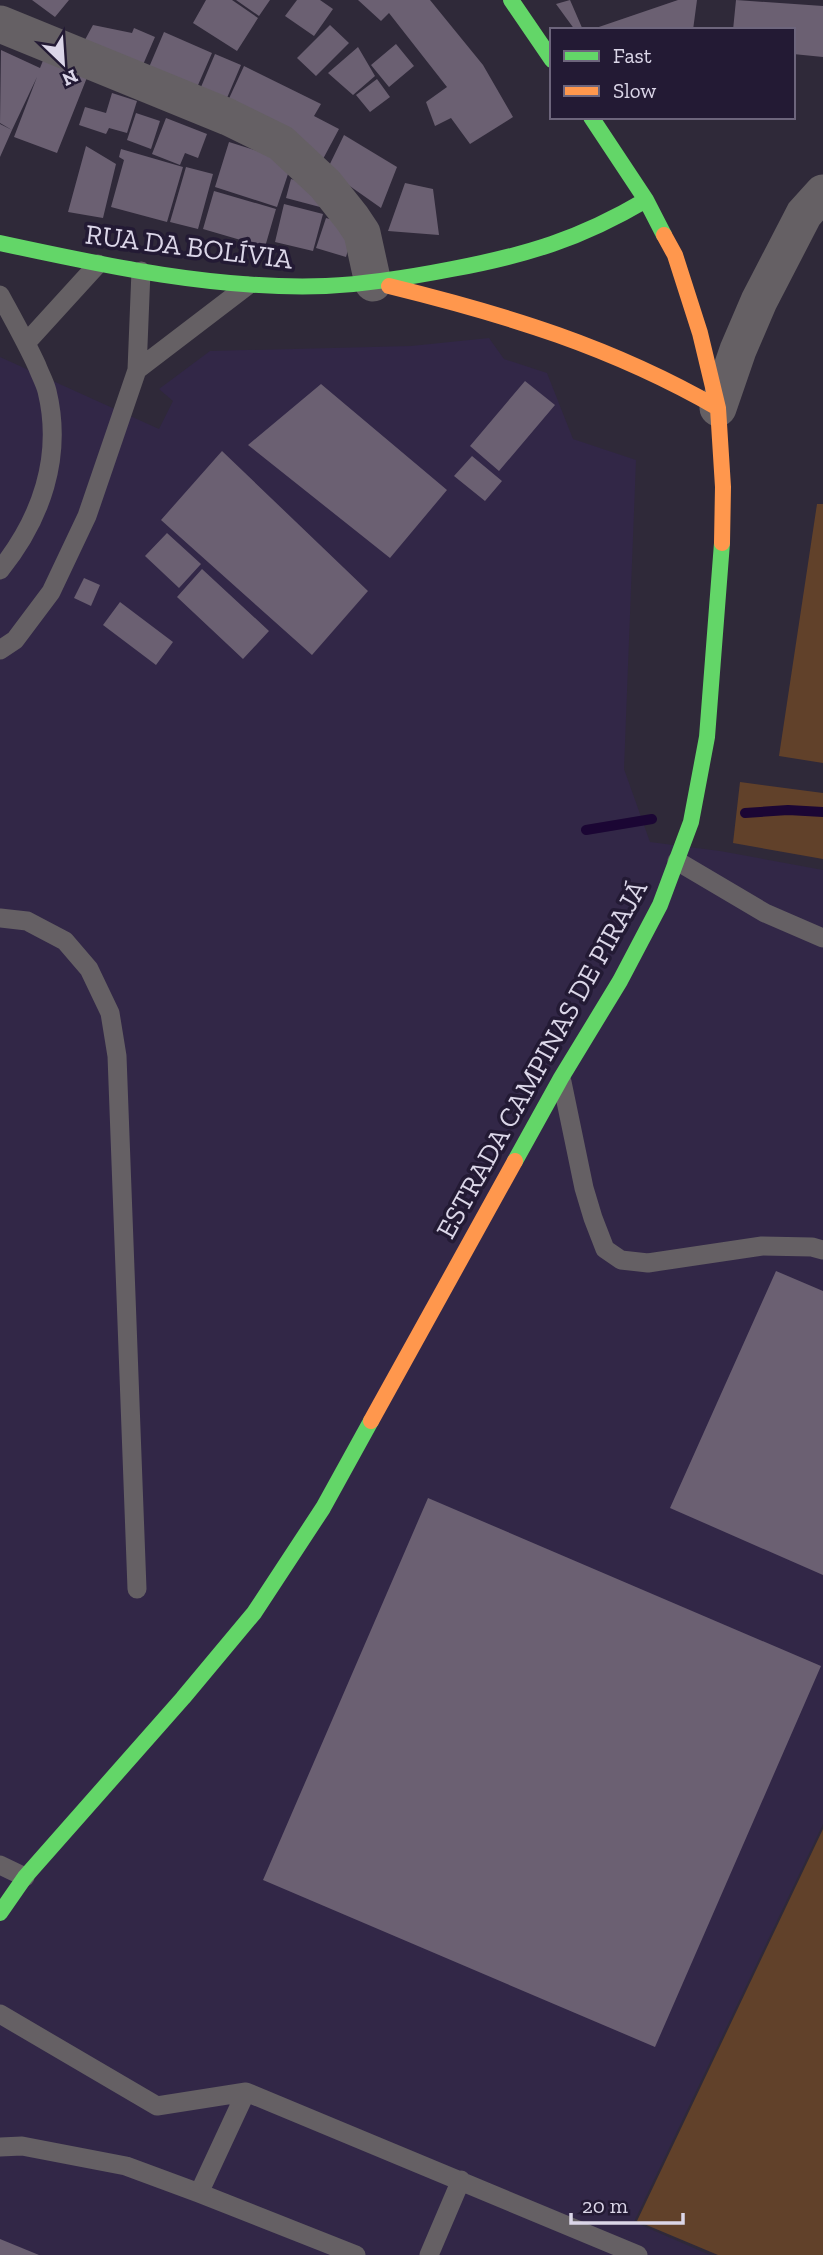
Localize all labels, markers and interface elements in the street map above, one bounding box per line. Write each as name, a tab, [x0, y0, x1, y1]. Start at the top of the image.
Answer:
north arrow	[28, 28, 98, 98]
legend	[550, 28, 795, 119]
text: Fast	[613, 43, 652, 68]
text: N	[59, 64, 81, 91]
text: Slow	[613, 78, 656, 103]
street label: RUA DA BOLÍVIA	[84, 217, 295, 276]
street label: ESTRADA CAMPINAS DE PIRAJÁ	[429, 874, 654, 1244]
scale bar	[571, 2182, 683, 2226]
text: 20 m	[582, 2193, 628, 2218]

